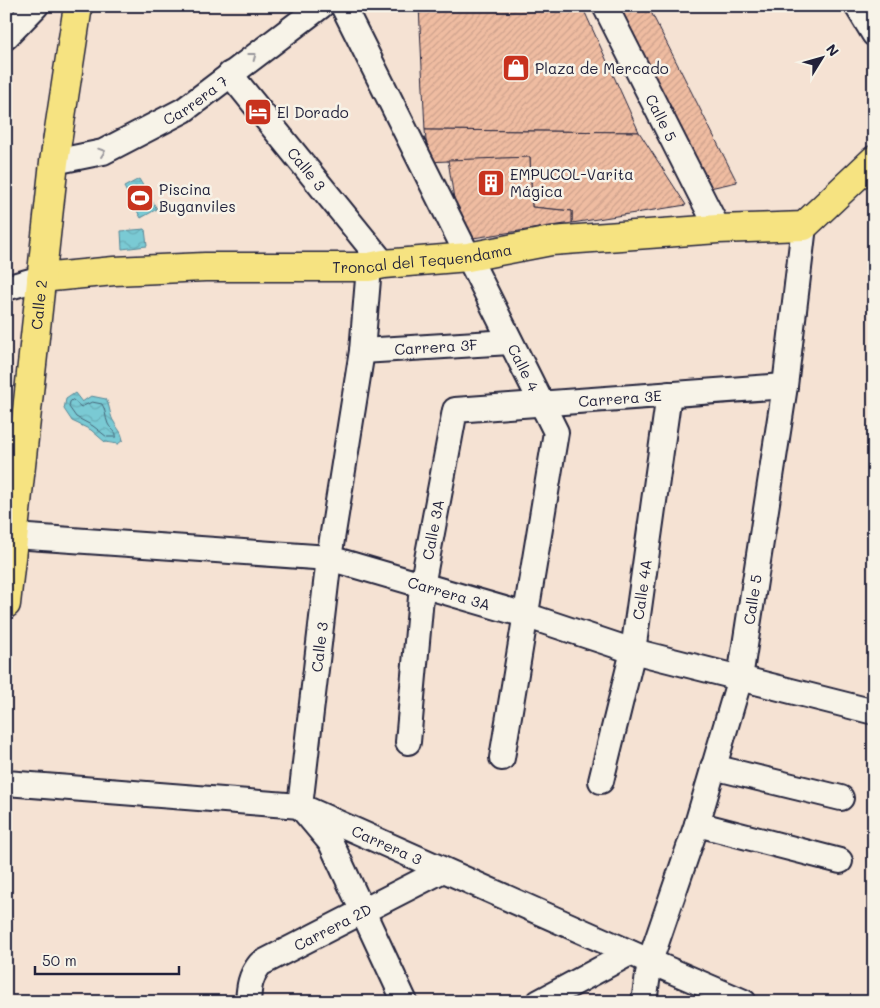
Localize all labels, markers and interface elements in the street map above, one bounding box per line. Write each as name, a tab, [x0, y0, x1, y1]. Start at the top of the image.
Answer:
north arrow	[798, 32, 848, 82]
text: N	[822, 40, 844, 60]
shop icon: Plaza de Mercado	[501, 53, 531, 83]
one-way arrow	[247, 54, 256, 62]
place label: Plaza de Mercado	[535, 58, 669, 78]
street label: Carrera 7	[159, 71, 231, 129]
street label: Calle 5	[641, 90, 682, 145]
hotel icon: El Dorado	[243, 97, 273, 127]
place label: El Dorado	[277, 102, 349, 122]
street label: Calle 3	[283, 143, 331, 195]
one-way arrow	[97, 147, 106, 157]
place label: EMPUCOL-Varita Mágica	[510, 164, 634, 201]
building icon: EMPUCOL-Varita Mágica	[476, 168, 506, 198]
place label: Piscina Buganviles	[159, 179, 236, 216]
sports icon: Piscina Buganviles	[125, 183, 155, 213]
street label: Troncal del Tequendama	[332, 239, 513, 278]
street label: Calle 2	[26, 279, 51, 331]
street label: Carrera 3F	[394, 334, 478, 359]
street label: Calle 4	[503, 340, 544, 395]
street label: Carrera 3E	[577, 385, 663, 411]
street label: Calle 3A	[417, 498, 448, 561]
street label: Calle 4A	[627, 558, 656, 621]
street label: Carrera 3A	[405, 571, 493, 614]
street label: Calle 5	[738, 573, 766, 626]
street label: Calle 3	[306, 621, 332, 673]
street label: Carrera 3	[349, 820, 425, 869]
street label: Carrera 2D	[290, 899, 375, 955]
scale bar	[35, 943, 179, 975]
text: 50 m	[42, 950, 77, 970]

